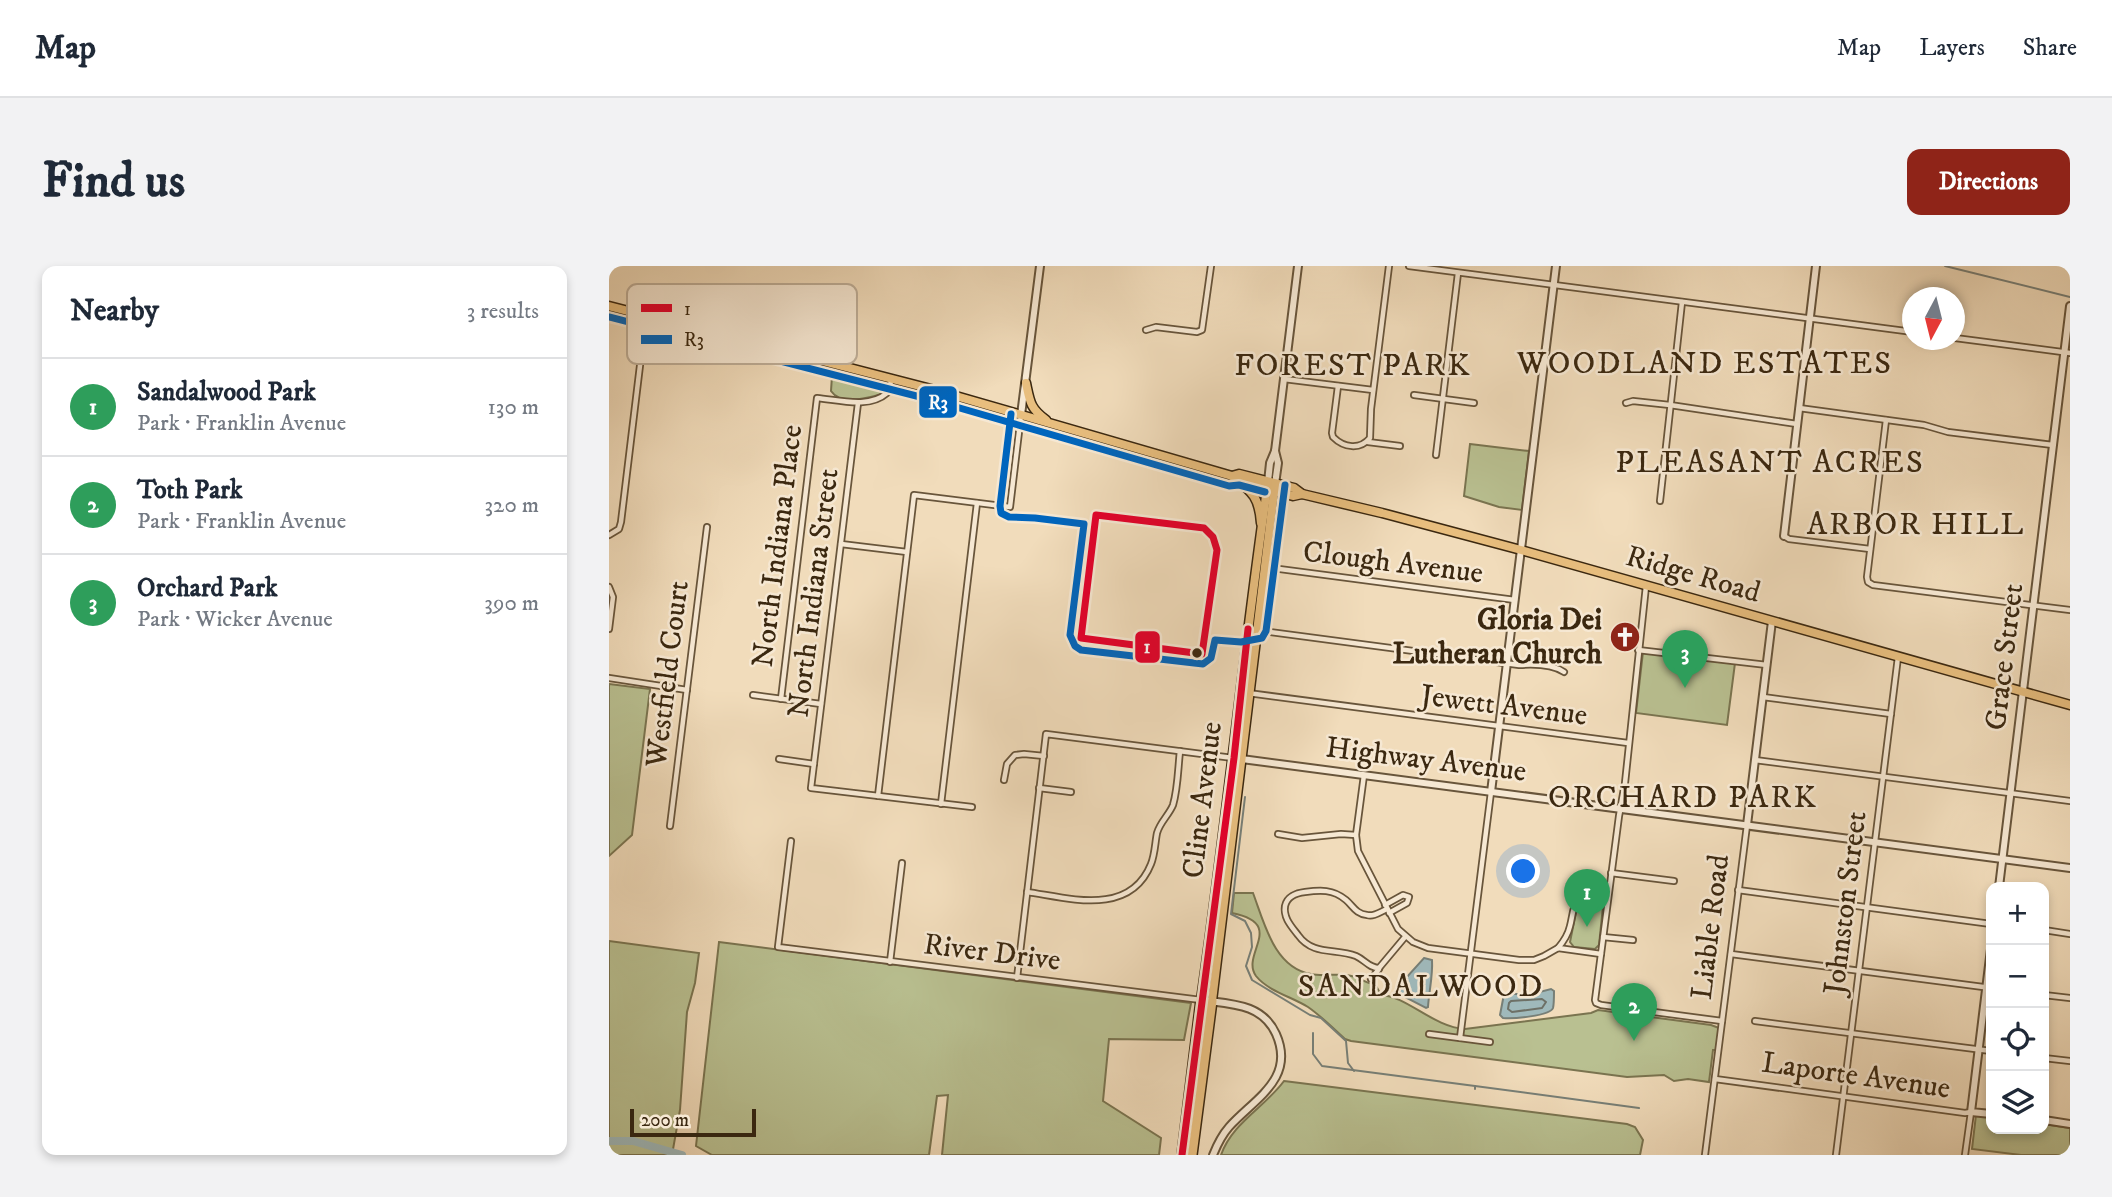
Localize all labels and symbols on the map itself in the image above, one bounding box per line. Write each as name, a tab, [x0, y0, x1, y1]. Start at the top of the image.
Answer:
legend	[627, 284, 857, 364]
north arrow	[1902, 287, 1965, 350]
text: 1	[684, 298, 691, 321]
text: R3	[684, 329, 704, 352]
district label: WOODLAND ESTATES	[1516, 344, 1893, 384]
district label: FOREST PARK	[1234, 346, 1472, 386]
line badge: R3	[918, 385, 958, 419]
text: R3	[928, 392, 948, 415]
street label: North Indiana Place	[745, 423, 811, 669]
district label: PLEASANT ACRES	[1615, 443, 1925, 483]
street label: North Indiana Street	[780, 466, 848, 720]
district label: ARBOR HILL	[1807, 505, 2025, 545]
street label: Clough Avenue	[1301, 534, 1485, 592]
street label: Ridge Road	[1621, 538, 1765, 612]
street label: Westfield Court	[638, 579, 698, 770]
street label: Grace Street	[1978, 581, 2032, 733]
place label: Gloria Dei Lutheran Church	[1393, 602, 1602, 673]
church icon: Gloria Dei Lutheran Church	[1608, 620, 1642, 654]
line badge: 1	[1134, 630, 1161, 664]
pin: 3	[1662, 630, 1708, 688]
text: 1	[1144, 636, 1151, 659]
unlabelled marker	[1190, 646, 1204, 660]
street label: Jewett Avenue	[1416, 677, 1589, 735]
street label: Cline Avenue	[1175, 720, 1231, 880]
street label: Highway Avenue	[1324, 729, 1528, 791]
district label: ORCHARD PARK	[1548, 778, 1818, 818]
street label: Johnston Street	[1816, 809, 1876, 1000]
street label: Liable Road	[1684, 852, 1738, 1002]
your location	[1506, 854, 1540, 888]
pin: 1	[1564, 869, 1610, 927]
street label: River Drive	[921, 926, 1063, 980]
district label: SANDALWOOD	[1298, 967, 1544, 1007]
pin: 2	[1611, 983, 1657, 1041]
street label: Laporte Avenue	[1759, 1044, 1953, 1108]
scale bar	[630, 1106, 756, 1138]

